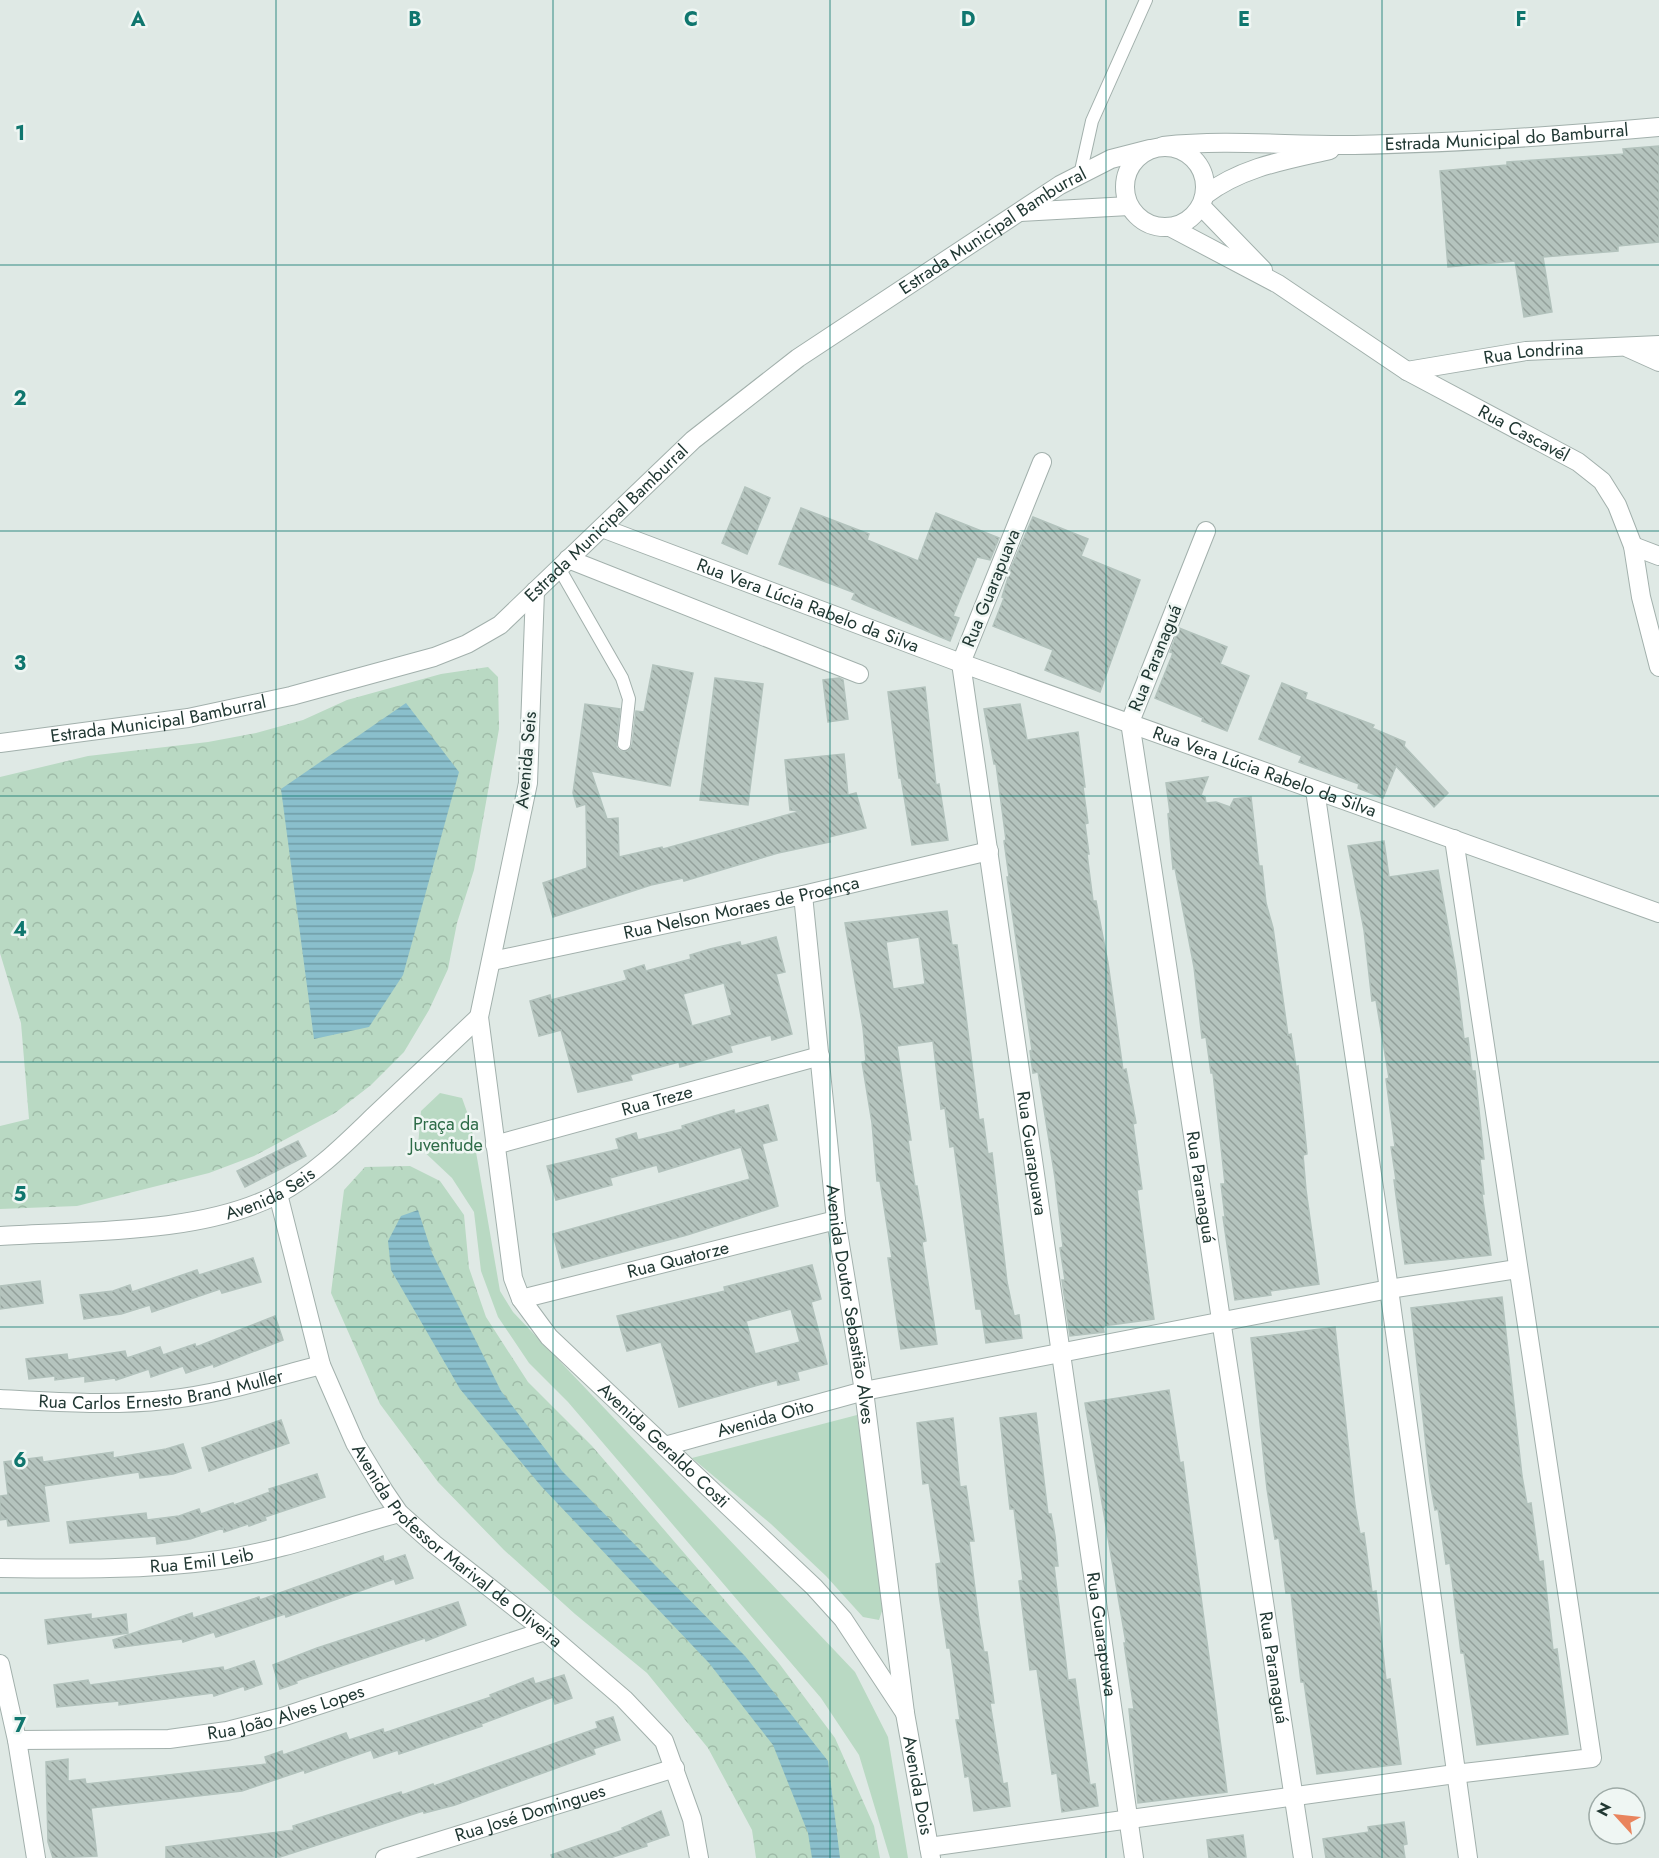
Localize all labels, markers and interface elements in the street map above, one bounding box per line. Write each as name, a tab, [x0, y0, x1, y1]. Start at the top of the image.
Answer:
text: A	[130, 5, 146, 34]
text: B	[408, 5, 422, 34]
text: C	[684, 5, 698, 34]
text: D	[961, 5, 975, 34]
text: E	[1238, 5, 1250, 34]
text: F	[1515, 5, 1527, 34]
street label: Estrada Municipal do Bamburral	[1385, 117, 1629, 157]
text: 1	[15, 119, 25, 148]
street label: Estrada Municipal Bamburral	[894, 161, 1091, 301]
street label: Rua Londrina	[1482, 335, 1584, 371]
text: 2	[13, 384, 27, 413]
street label: Rua Cascavél	[1473, 398, 1574, 468]
street label: Estrada Municipal Bamburral	[518, 438, 694, 608]
street label: Rua Guarapuava	[955, 525, 1027, 651]
street label: Rua Vera Lúcia Rabelo da Silva	[693, 552, 923, 659]
street label: Rua Paranaguá	[1122, 601, 1188, 715]
text: 3	[14, 649, 26, 678]
street label: Estrada Municipal Bamburral	[49, 689, 268, 749]
street label: Avenida Seis	[509, 710, 543, 810]
street label: Rua Vera Lúcia Rabelo da Silva	[1149, 720, 1380, 824]
street label: Rua Nelson Moraes de Proença	[621, 869, 862, 946]
text: 4	[13, 915, 27, 944]
street label: Rua Treze	[619, 1078, 696, 1123]
street label: Rua Guarapuava	[1010, 1089, 1054, 1217]
park label: Praça da Juventude	[407, 1111, 483, 1158]
street label: Rua Paranaguá	[1179, 1129, 1222, 1245]
street label: Avenida Seis	[222, 1161, 321, 1227]
text: 5	[14, 1180, 27, 1209]
street label: Avenida Doutor Sebastião Alves	[819, 1183, 881, 1426]
street label: Rua Quatorze	[624, 1234, 732, 1285]
street label: Rua Carlos Ernesto Brand Muller	[38, 1362, 287, 1416]
street label: Avenida Geraldo Costi	[592, 1377, 736, 1514]
street label: Avenida Oito	[714, 1392, 817, 1444]
street label: Avenida Professor Marival de Oliveira	[346, 1439, 568, 1654]
text: 6	[13, 1446, 27, 1475]
street label: Rua Emil Leib	[149, 1541, 256, 1580]
street label: Rua Guarapuava	[1080, 1570, 1123, 1698]
street label: Rua Paranaguá	[1253, 1610, 1295, 1725]
street label: Rua João Alves Lopes	[206, 1678, 368, 1747]
text: 7	[14, 1711, 27, 1740]
street label: Avenida Dois	[896, 1734, 940, 1837]
street label: Rua José Domingues	[452, 1777, 609, 1849]
north arrow	[1587, 1786, 1647, 1846]
text: N	[1591, 1799, 1617, 1820]

